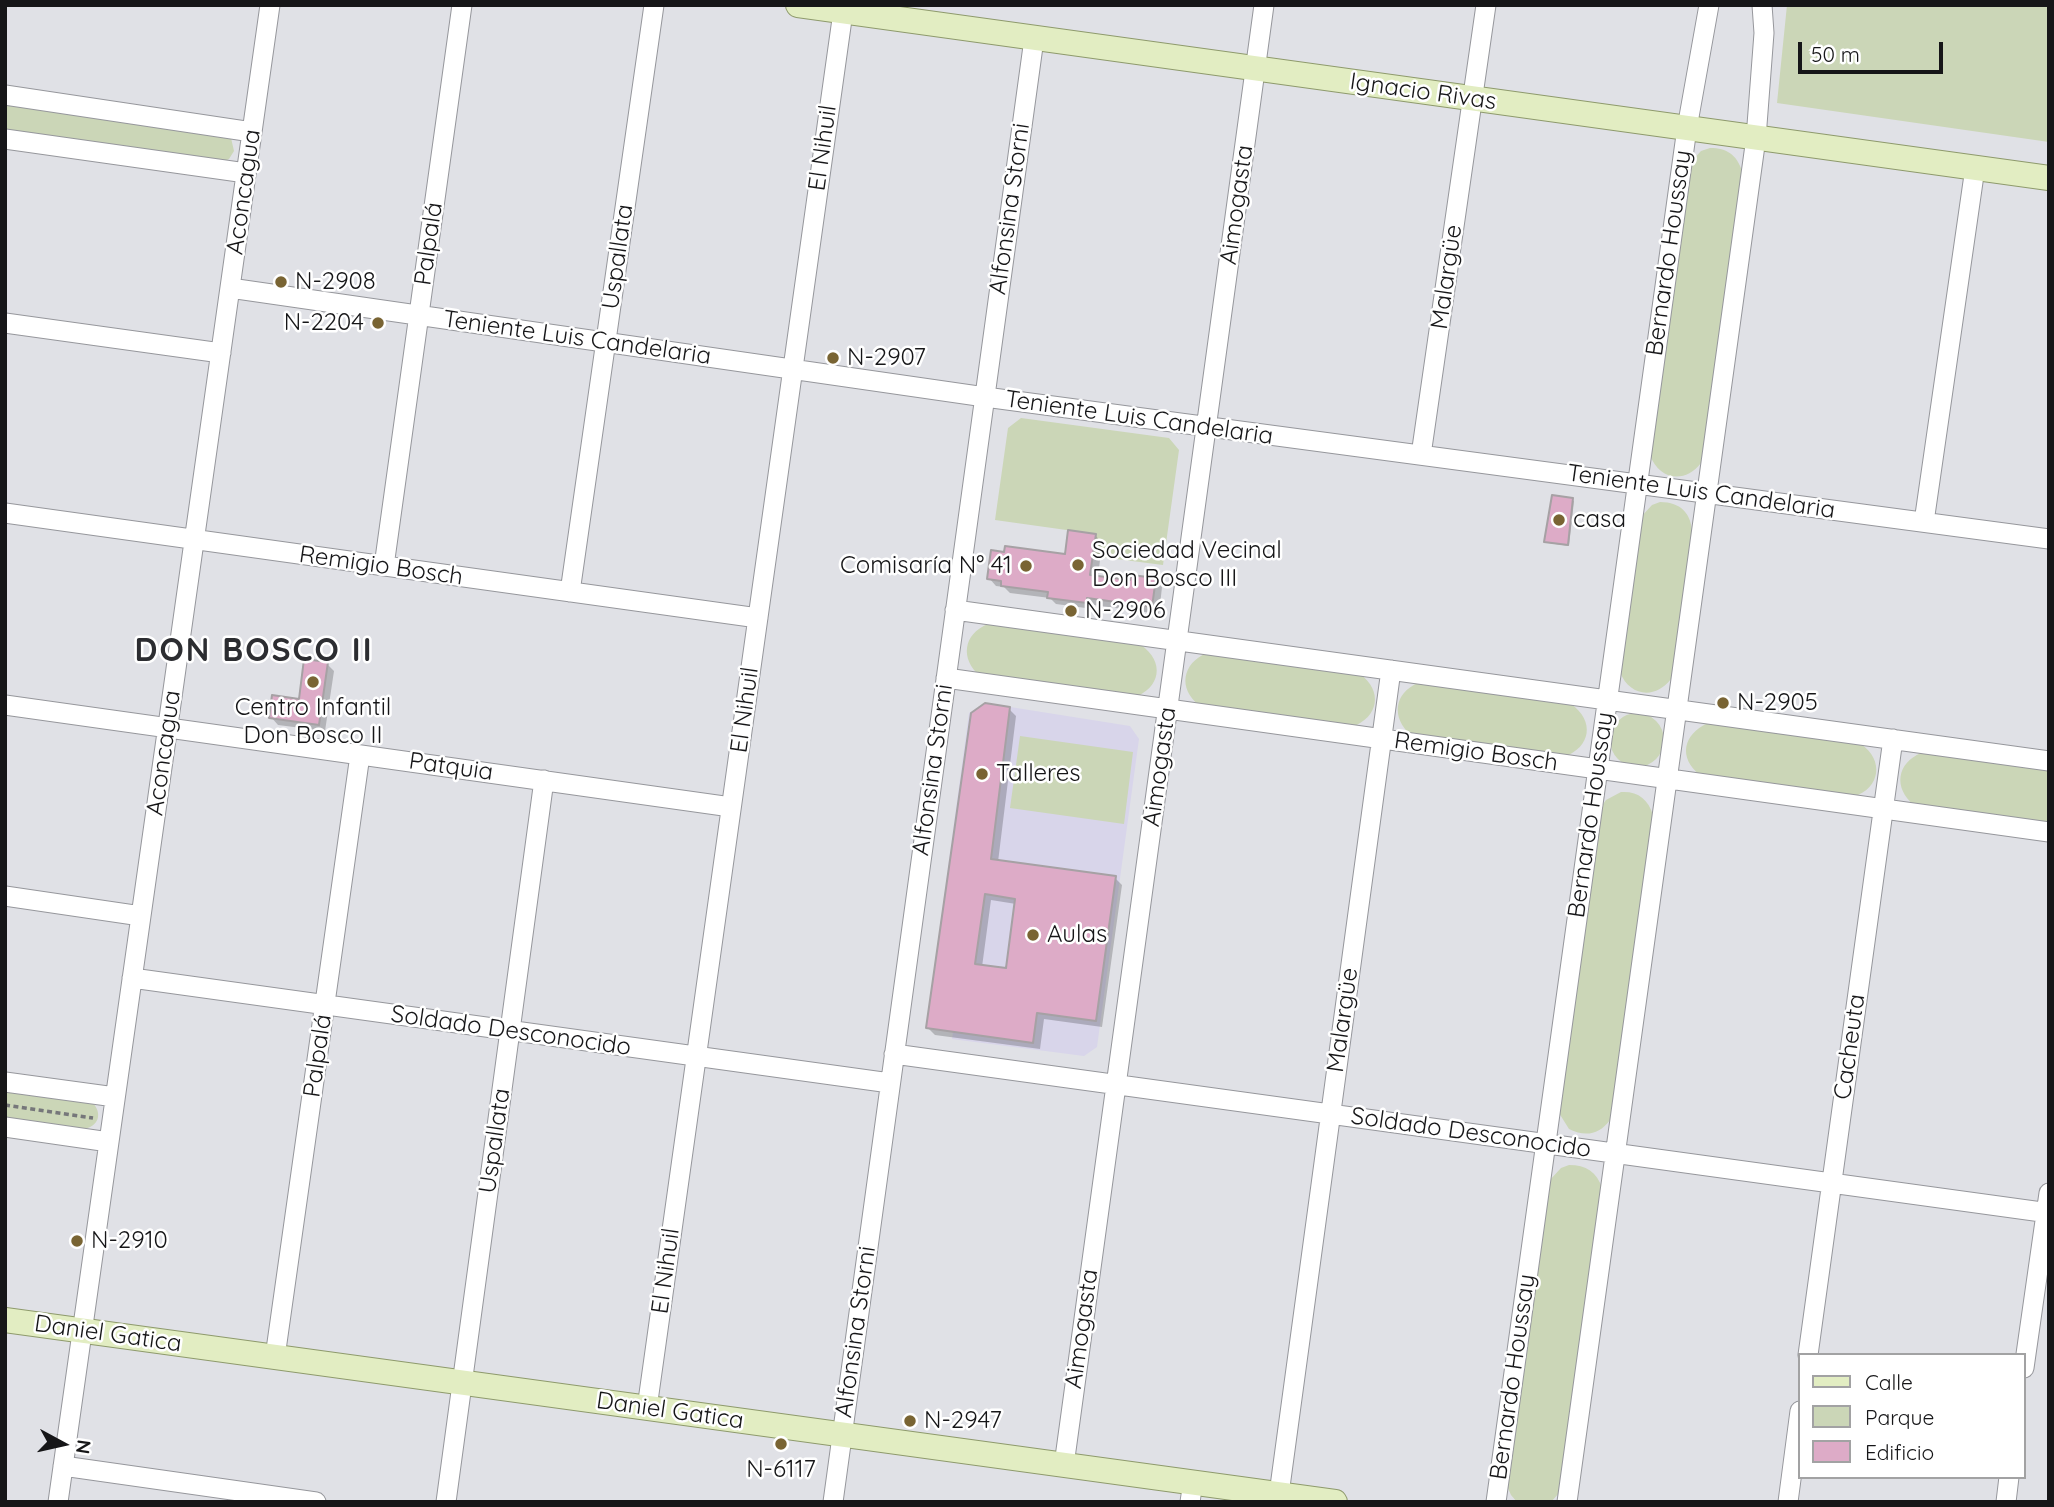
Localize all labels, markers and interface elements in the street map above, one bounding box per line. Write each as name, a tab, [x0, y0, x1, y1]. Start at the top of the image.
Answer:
scale bar	[1802, 28, 1947, 72]
text: 50 m	[1811, 41, 1860, 67]
street label: Ignacio Rivas	[1348, 67, 1498, 117]
street label: El Nihuil	[803, 103, 843, 193]
street label: Alfonsina Storni	[984, 121, 1036, 297]
street label: Aconcagua	[221, 127, 267, 257]
street label: Aimogasta	[1214, 143, 1260, 267]
street label: Bernardo Houssay	[1640, 148, 1698, 358]
street label: Palpalá	[409, 201, 449, 287]
street label: Uspallata	[596, 203, 640, 311]
street label: Malargüe	[1425, 223, 1469, 331]
place label: N-2908	[295, 268, 376, 296]
marker: N-2908	[273, 274, 289, 290]
street label: Teniente Luis Candelaria	[441, 305, 713, 371]
place label: N-2204	[284, 309, 364, 337]
marker: N-2204	[370, 315, 386, 331]
place label: N-2907	[847, 344, 926, 372]
marker: N-2907	[825, 350, 841, 366]
street label: Teniente Luis Candelaria	[1003, 385, 1275, 451]
street label: Teniente Luis Candelaria	[1565, 459, 1837, 525]
place label: casa	[1573, 506, 1626, 534]
marker: casa	[1551, 512, 1567, 528]
place label: Sociedad Vecinal Don Bosco III	[1092, 537, 1282, 593]
street label: Remigio Bosch	[297, 540, 465, 592]
place label: Comisaría N° 41	[840, 552, 1012, 580]
marker: Sociedad Vecinal Don Bosco III	[1070, 557, 1086, 573]
marker: Comisaría N° 41	[1018, 558, 1034, 574]
place label: N-2906	[1085, 597, 1166, 625]
marker: N-2906	[1063, 603, 1079, 619]
district label: DON BOSCO II	[136, 632, 372, 670]
street label: El Nihuil	[725, 665, 765, 755]
marker: Centro Infantil Don Bosco II	[305, 674, 321, 690]
street label: Alfonsina Storni	[907, 682, 959, 858]
street label: Aconcagua	[141, 688, 187, 818]
place label: N-2905	[1737, 689, 1818, 717]
place label: Centro Infantil Don Bosco II	[235, 694, 391, 750]
marker: N-2905	[1715, 695, 1731, 711]
street label: Aimogasta	[1137, 705, 1183, 829]
street label: Bernardo Houssay	[1562, 710, 1620, 920]
street label: Remigio Bosch	[1392, 726, 1560, 778]
street label: Patquia	[407, 747, 495, 787]
place label: Talleres	[996, 760, 1081, 788]
marker: Talleres	[974, 766, 990, 782]
place label: Aulas	[1047, 921, 1107, 949]
marker: Aulas	[1025, 927, 1041, 943]
street label: Malargüe	[1321, 966, 1365, 1074]
street label: Cacheuta	[1828, 992, 1872, 1102]
street label: Soldado Desconocido	[389, 1000, 633, 1062]
street label: Palpalá	[298, 1013, 338, 1099]
street label: Uspallata	[473, 1087, 517, 1195]
street label: Soldado Desconocido	[1349, 1102, 1593, 1164]
street label: El Nihuil	[646, 1226, 686, 1316]
place label: N-2910	[91, 1227, 168, 1255]
marker: N-2910	[69, 1233, 85, 1249]
street label: Alfonsina Storni	[830, 1244, 882, 1420]
street label: Aimogasta	[1059, 1267, 1105, 1391]
street label: Bernardo Houssay	[1484, 1272, 1542, 1482]
street label: Daniel Gatica	[33, 1309, 183, 1359]
legend	[1798, 1353, 2026, 1479]
text: Calle	[1865, 1369, 1913, 1395]
street label: Daniel Gatica	[595, 1386, 745, 1436]
text: Parque	[1865, 1404, 1934, 1430]
place label: N-2947	[924, 1407, 1002, 1435]
north arrow	[28, 1409, 98, 1479]
marker: N-2947	[902, 1413, 918, 1429]
marker: N-6117	[773, 1436, 789, 1452]
text: N	[71, 1438, 97, 1456]
text: Edificio	[1865, 1439, 1934, 1465]
place label: N-6117	[746, 1456, 816, 1484]

